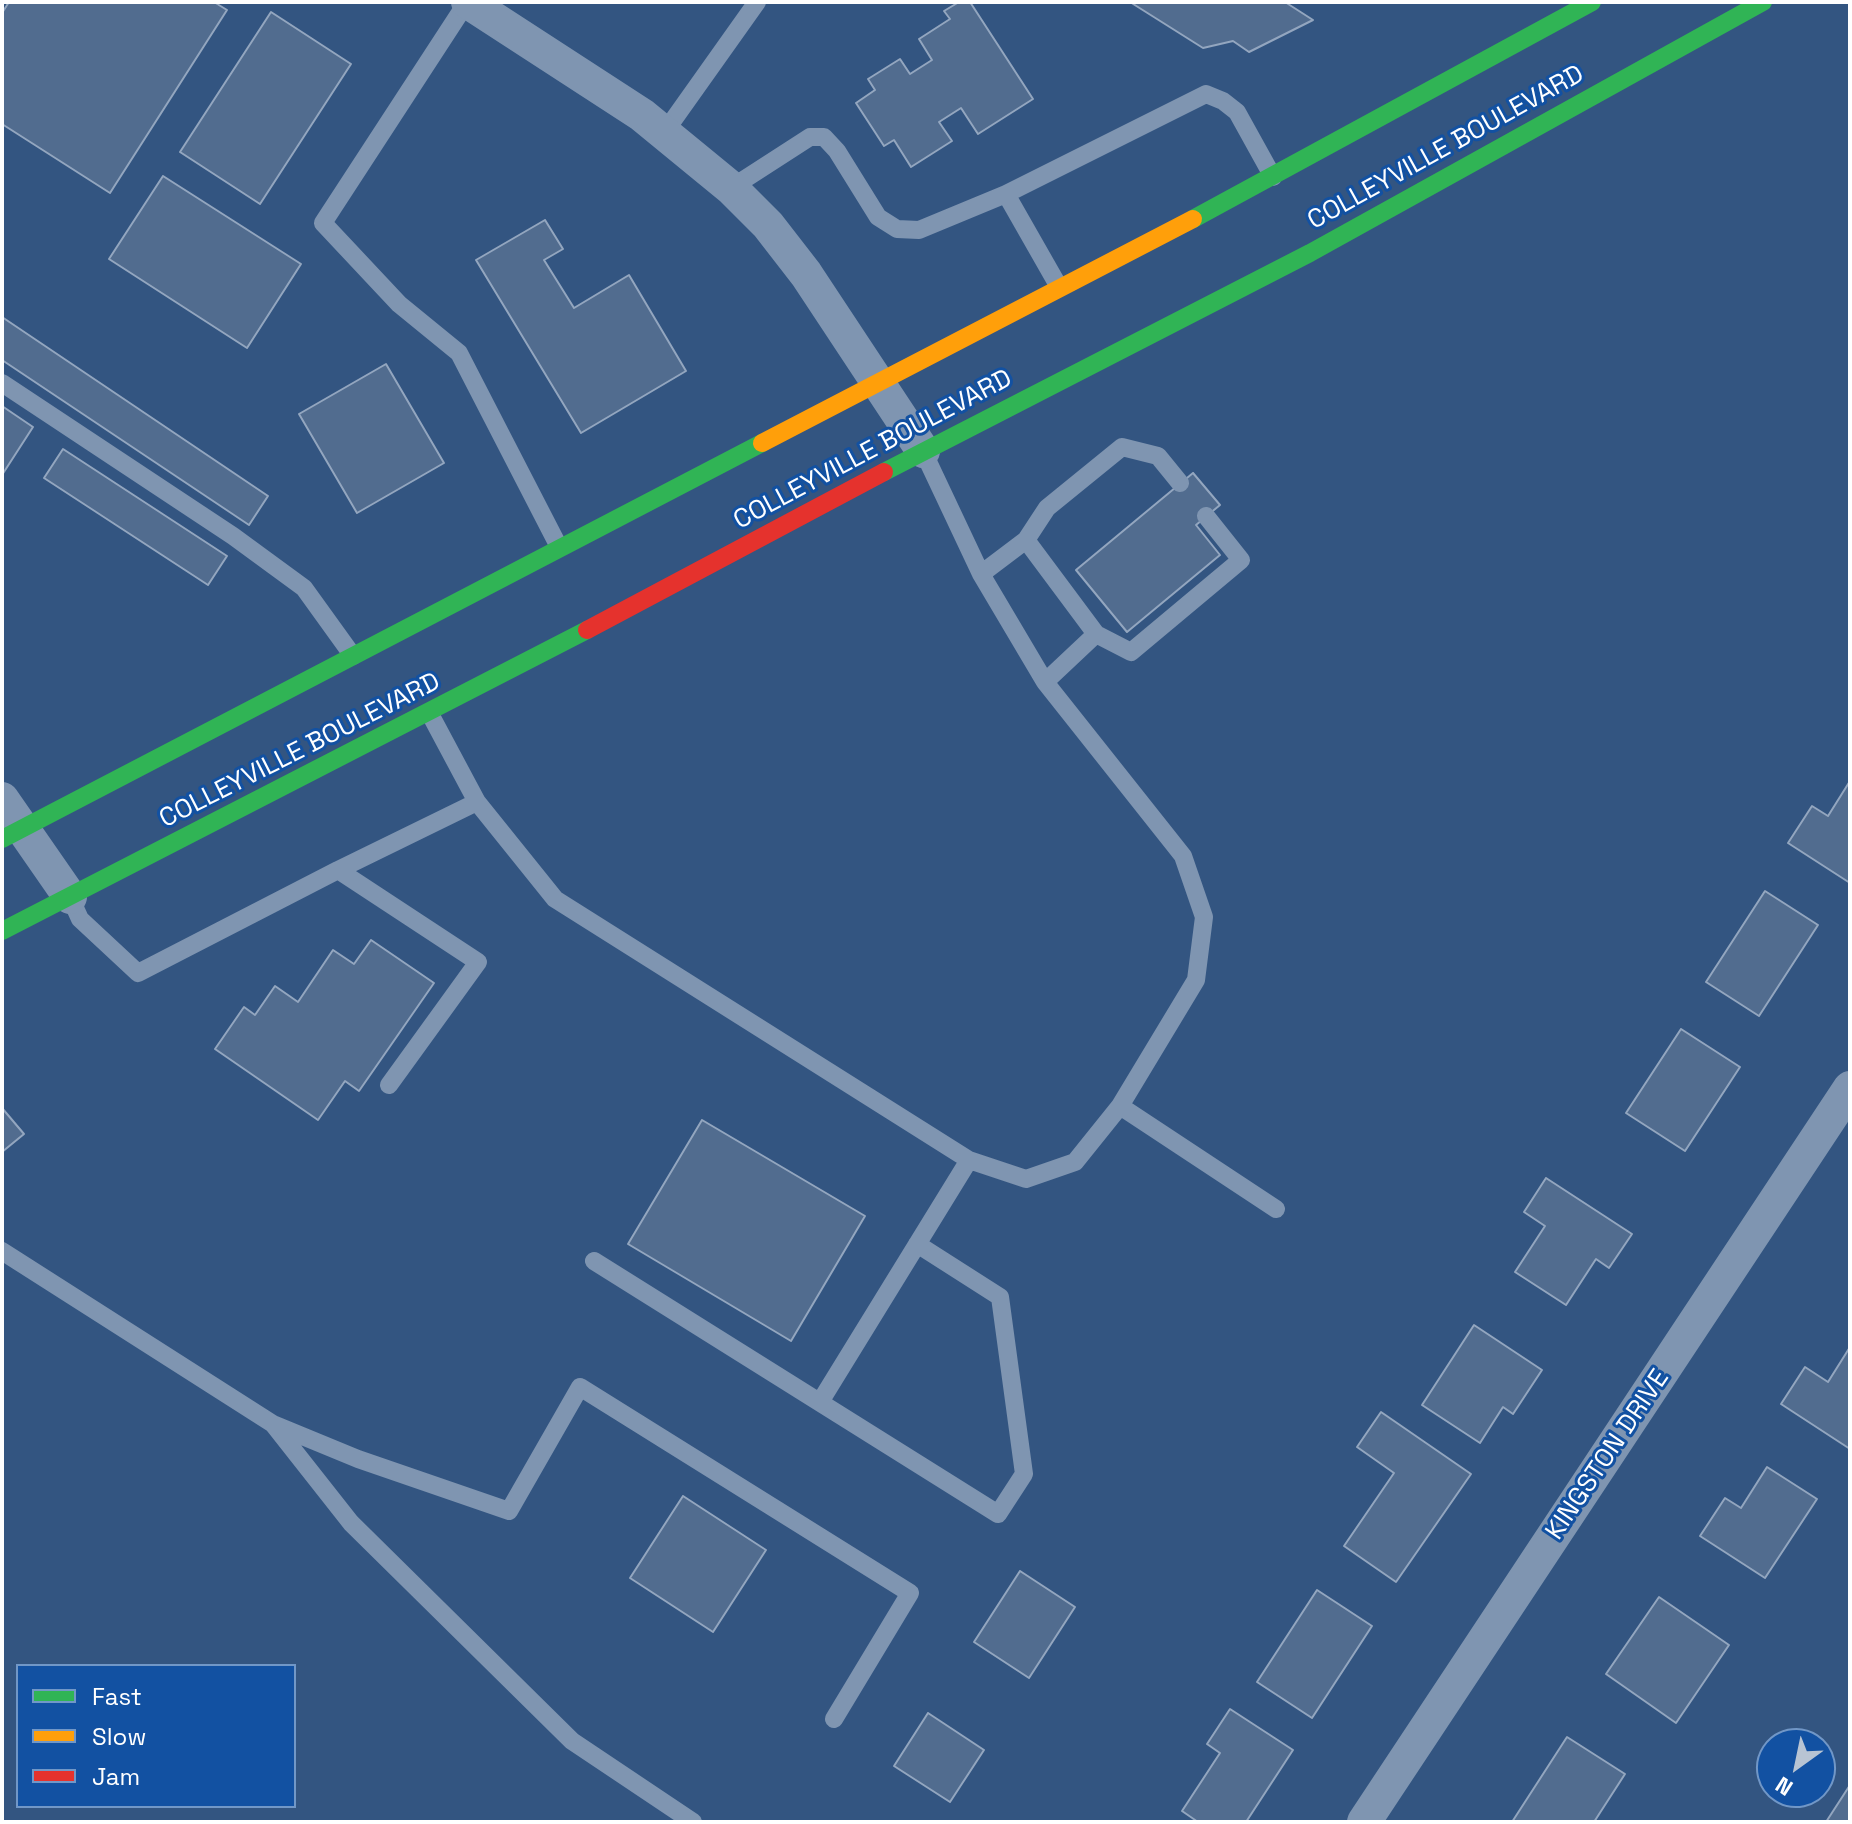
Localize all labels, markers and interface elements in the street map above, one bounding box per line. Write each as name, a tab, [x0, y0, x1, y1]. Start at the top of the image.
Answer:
street label: COLLEYVILLE BOULEVARD	[1303, 59, 1589, 237]
street label: COLLEYVILLE BOULEVARD	[729, 363, 1017, 537]
street label: COLLEYVILLE BOULEVARD	[155, 667, 445, 835]
street label: KINGSTON DRIVE	[1540, 1364, 1676, 1546]
legend	[16, 1664, 296, 1808]
text: Fast	[92, 1681, 142, 1712]
text: Slow	[92, 1721, 146, 1752]
north arrow	[1756, 1728, 1836, 1808]
text: Jam	[92, 1761, 140, 1792]
text: N	[1770, 1771, 1798, 1802]

